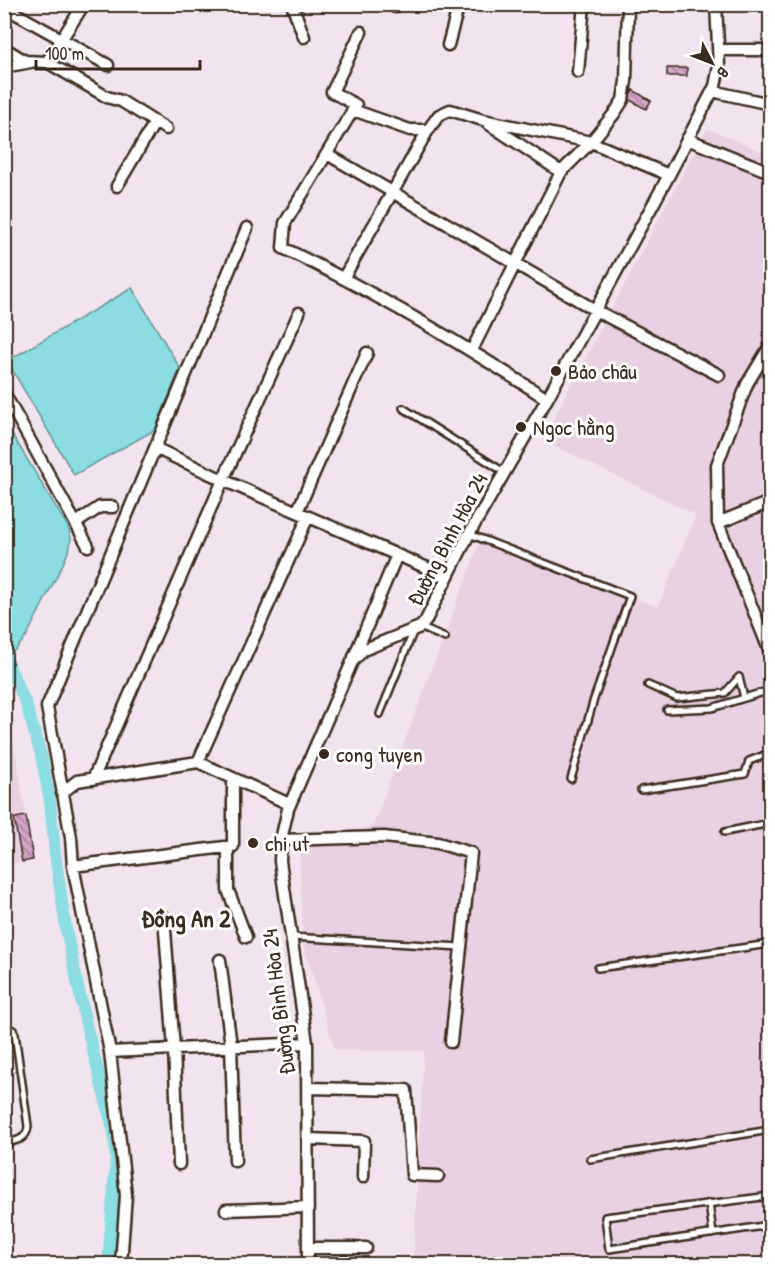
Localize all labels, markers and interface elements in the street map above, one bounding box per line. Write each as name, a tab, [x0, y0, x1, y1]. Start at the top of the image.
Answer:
scale bar	[36, 33, 200, 71]
north arrow	[682, 33, 742, 93]
text: 100 m	[45, 41, 84, 66]
text: B	[712, 63, 734, 83]
place label: Bảo châu	[568, 356, 637, 386]
marker: Bảo châu	[549, 364, 563, 378]
place label: Ngoc hằng	[533, 412, 615, 442]
marker: Ngoc hằng	[514, 420, 528, 434]
street label: Đường Bình Hòa 24	[399, 467, 495, 611]
place label: cong tuyen	[336, 739, 423, 769]
marker: cong tuyen	[317, 747, 331, 761]
place label: chi ut	[265, 828, 310, 858]
marker: chi ut	[246, 836, 260, 850]
district label: Đồng An 2	[141, 902, 231, 935]
street label: Đường Bình Hòa 24	[254, 928, 302, 1076]

